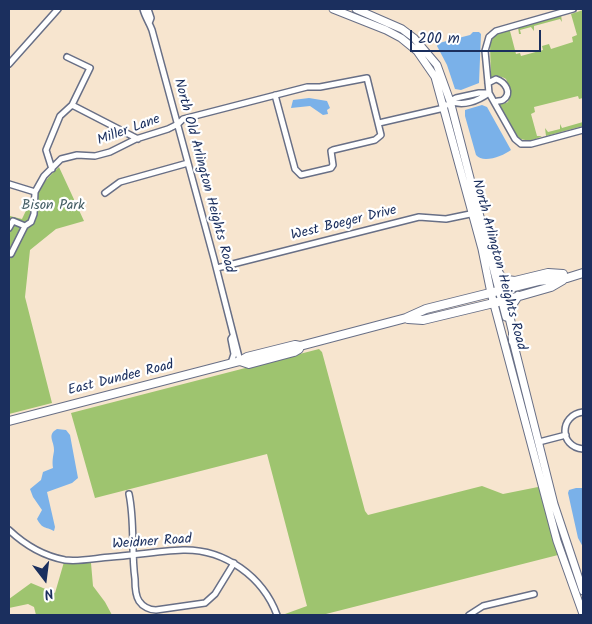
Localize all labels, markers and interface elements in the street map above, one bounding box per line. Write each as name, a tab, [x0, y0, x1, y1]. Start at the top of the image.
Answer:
scale bar	[412, 20, 543, 52]
text: 200 m	[418, 27, 460, 51]
street label: North Old Arlington Heights Road	[169, 77, 237, 275]
street label: Miller Lane	[95, 112, 163, 150]
street label: North Arlington Heights Road	[467, 178, 529, 352]
park label: Bison Park	[22, 199, 84, 215]
street label: West Boeger Drive	[289, 203, 399, 245]
street label: East Dundee Road	[66, 358, 176, 400]
street label: Weidner Road	[112, 532, 192, 554]
north arrow	[20, 554, 70, 604]
text: N	[42, 582, 56, 605]

